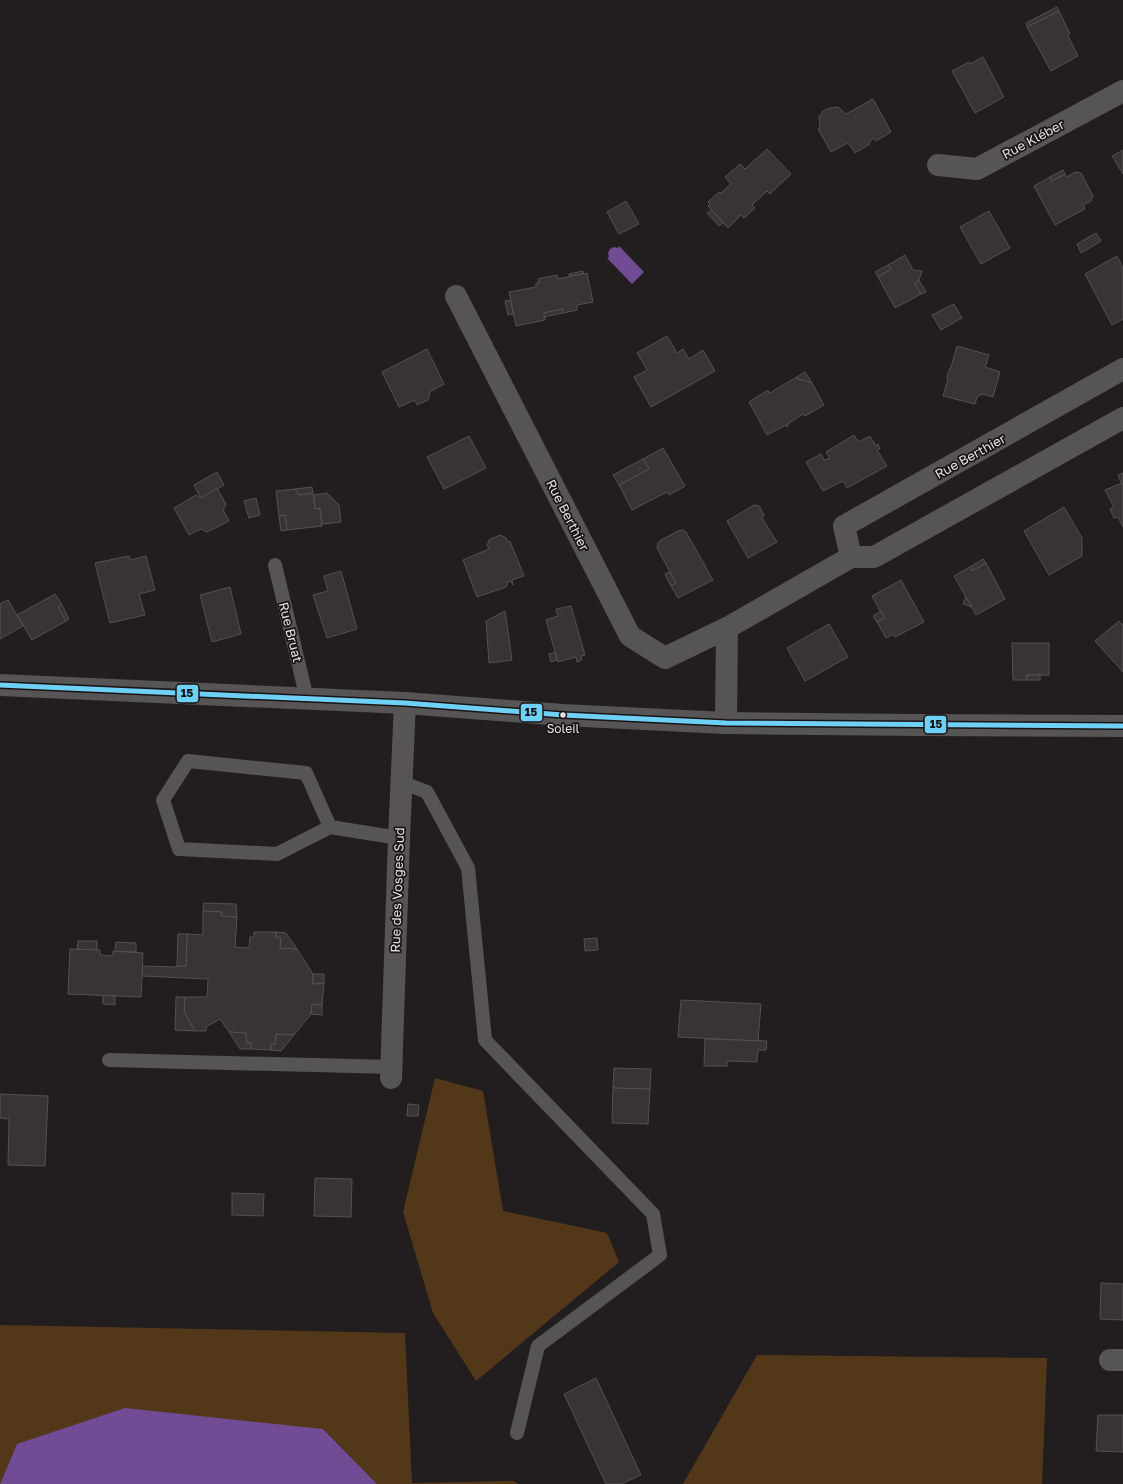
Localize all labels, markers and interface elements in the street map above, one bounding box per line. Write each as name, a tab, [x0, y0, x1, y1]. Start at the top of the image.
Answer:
street label: Rue Kléber	[999, 116, 1067, 162]
street label: Rue Berthier	[932, 430, 1008, 482]
street label: Rue Berthier	[543, 477, 593, 553]
street label: Rue Bruat	[276, 600, 306, 664]
line badge: 15	[176, 684, 199, 703]
text: 15	[181, 686, 193, 699]
line badge: 15	[520, 703, 543, 722]
text: 15	[525, 705, 537, 718]
marker: Soleil	[558, 710, 568, 720]
line badge: 15	[924, 715, 947, 734]
text: 15	[930, 717, 942, 730]
place label: Soleil	[547, 721, 579, 736]
street label: Rue des Vosges Sud	[387, 827, 407, 953]

